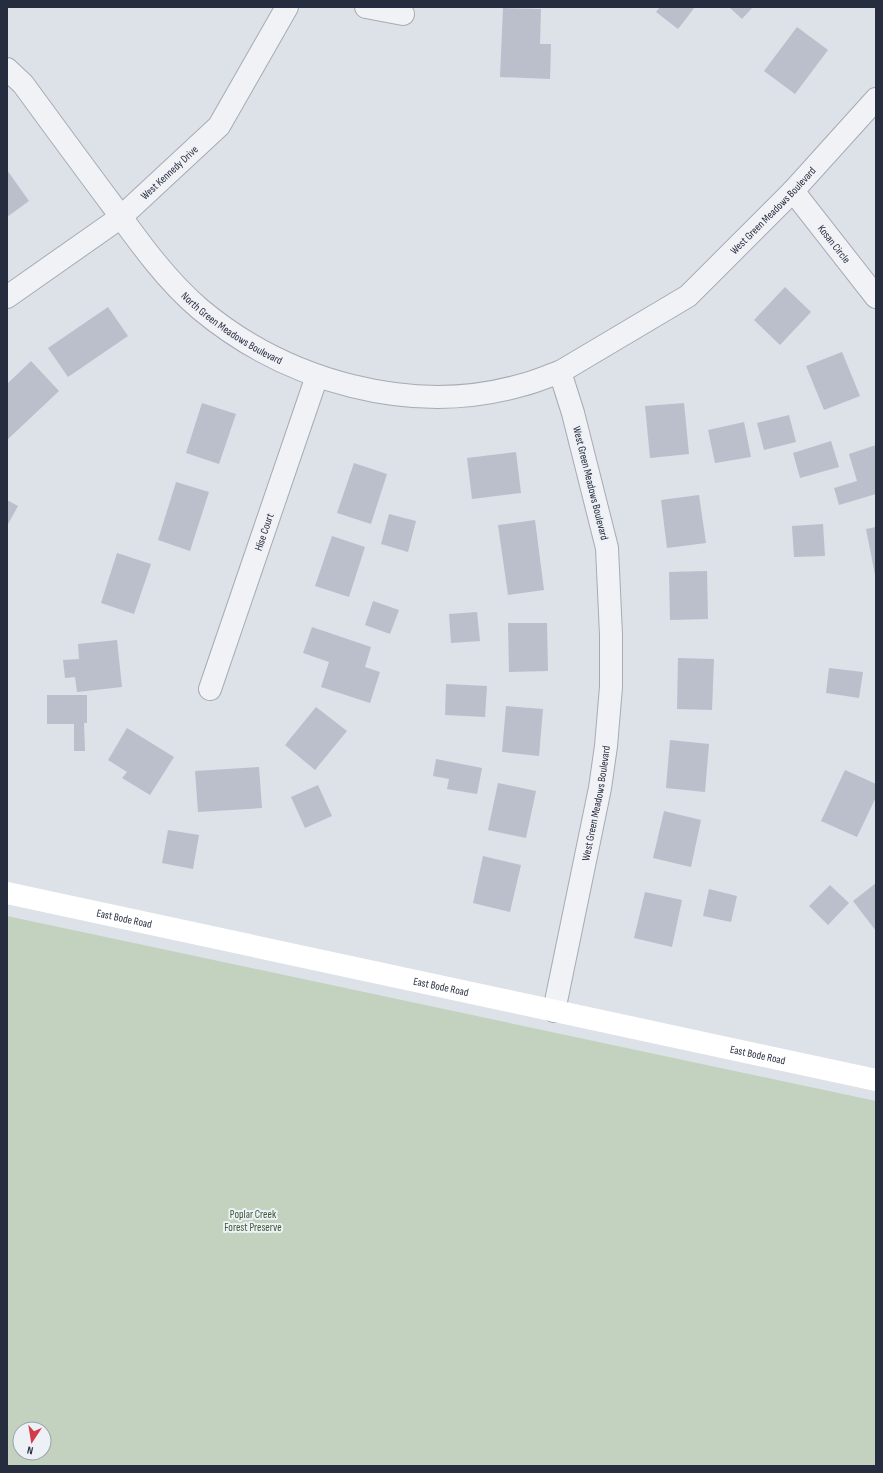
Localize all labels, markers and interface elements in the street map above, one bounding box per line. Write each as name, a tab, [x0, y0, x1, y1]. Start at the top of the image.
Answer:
street label: West Kennedy Drive	[138, 143, 201, 202]
street label: West Green Meadows Boulevard	[728, 164, 819, 257]
street label: Kosan Circle	[815, 222, 853, 266]
street label: North Green Meadows Boulevard	[179, 289, 285, 367]
street label: West Green Meadows Boulevard	[570, 425, 611, 542]
street label: Hise Court	[252, 511, 277, 553]
street label: West Green Meadows Boulevard	[579, 744, 613, 862]
street label: East Bode Road	[95, 906, 154, 931]
street label: East Bode Road	[412, 975, 470, 999]
street label: East Bode Road	[729, 1043, 787, 1067]
park label: Poplar Creek Forest Preserve	[224, 1208, 282, 1234]
north arrow	[12, 1421, 52, 1461]
text: N	[26, 1443, 34, 1457]

